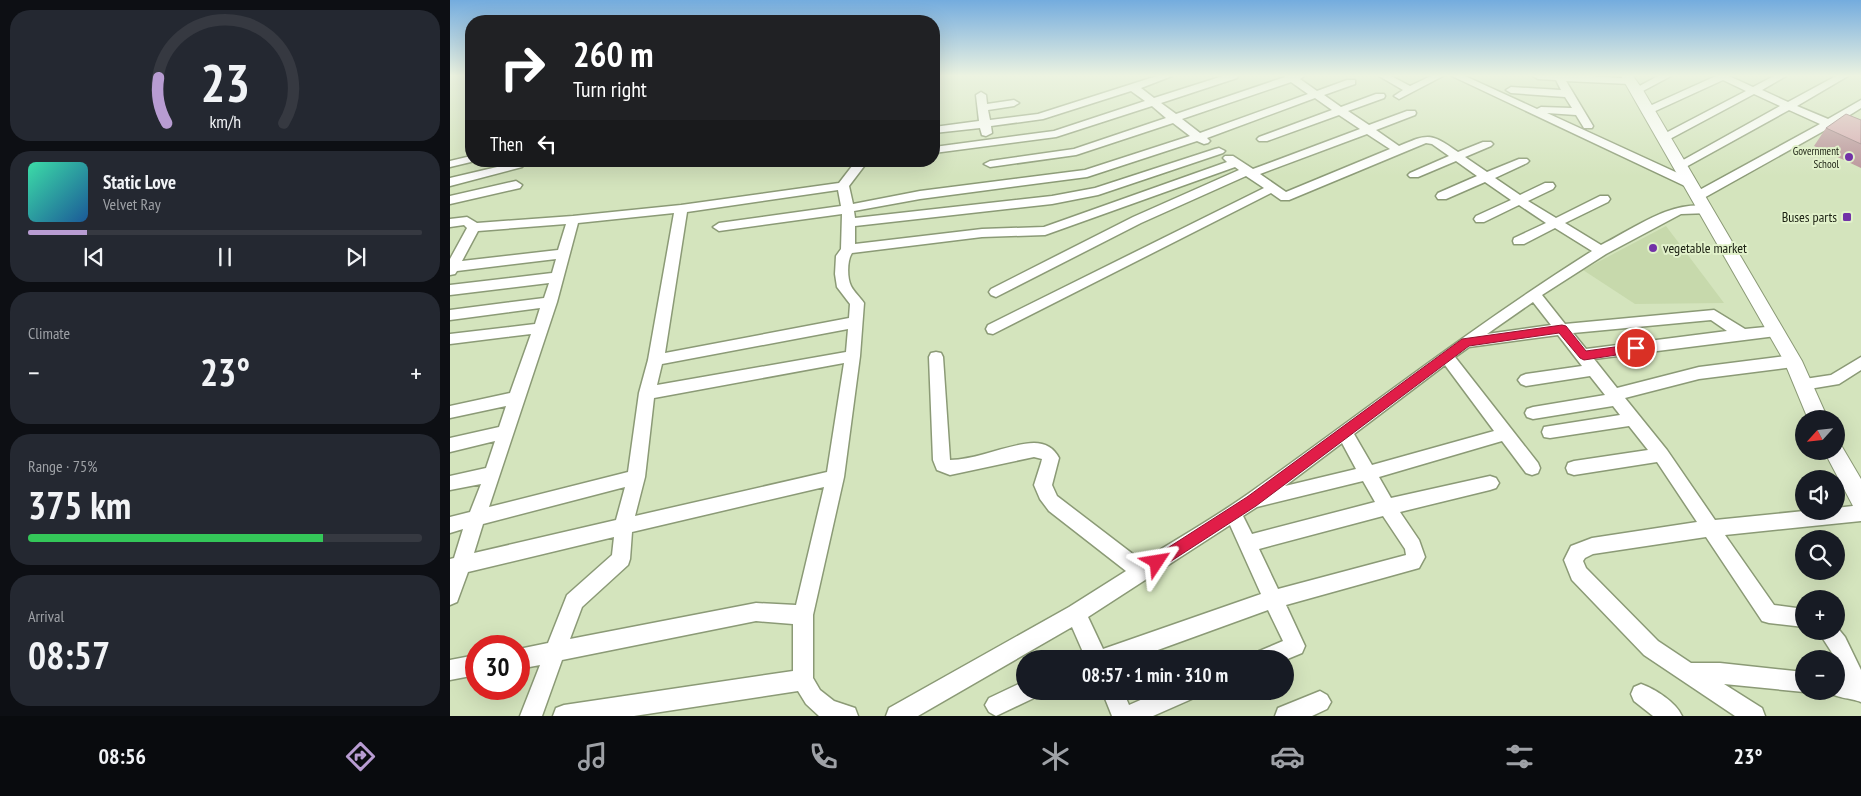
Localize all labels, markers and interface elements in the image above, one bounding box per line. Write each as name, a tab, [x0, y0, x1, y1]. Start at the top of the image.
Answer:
text: 260 m	[573, 31, 654, 77]
icon: right	[490, 35, 555, 100]
text: 23	[200, 49, 250, 116]
text: Turn right	[573, 75, 647, 103]
text: km/h	[209, 110, 241, 133]
icon: left	[533, 130, 561, 158]
text: Then	[490, 132, 523, 156]
place label: Government School	[1793, 144, 1839, 171]
marker: Government School	[1843, 151, 1855, 163]
text: Static Love	[103, 170, 176, 194]
text: Velvet Ray	[103, 194, 161, 214]
place label: Buses parts	[1782, 208, 1837, 226]
marker: Buses parts	[1841, 211, 1853, 223]
place label: vegetable market	[1663, 239, 1747, 257]
marker: vegetable market	[1647, 242, 1659, 254]
icon: previous	[80, 243, 108, 271]
icon: pause	[211, 243, 239, 271]
icon: next	[342, 243, 370, 271]
text: Climate	[28, 323, 70, 343]
pin	[1615, 327, 1657, 369]
icon: arrive	[1622, 334, 1650, 362]
text: 23°	[200, 347, 250, 396]
text: −	[28, 354, 40, 391]
text: +	[410, 354, 422, 391]
north arrow	[1795, 410, 1845, 460]
map controls	[1795, 410, 1845, 700]
text: Range · 75%	[28, 456, 97, 476]
button: sound	[1795, 470, 1845, 520]
text: 375 km	[28, 480, 131, 529]
button: search	[1795, 530, 1845, 580]
position arrow	[1130, 535, 1182, 587]
button: +	[1795, 590, 1845, 640]
text: Arrival	[28, 606, 64, 626]
text: 08:57	[28, 630, 110, 679]
speed limit sign: 30	[465, 635, 530, 700]
button: −	[1795, 650, 1845, 700]
text: 08:57 · 1 min · 310 m	[1082, 663, 1228, 687]
icon: directions	[343, 739, 378, 774]
icon: music	[575, 739, 610, 774]
icon: phone	[806, 739, 841, 774]
icon: climate	[1038, 739, 1073, 774]
icon: car	[1270, 739, 1305, 774]
icon: filters	[1502, 739, 1537, 774]
text: 08:56	[98, 742, 146, 770]
text: 23°	[1733, 742, 1763, 770]

